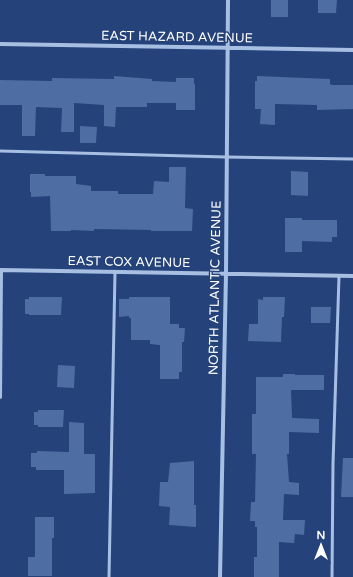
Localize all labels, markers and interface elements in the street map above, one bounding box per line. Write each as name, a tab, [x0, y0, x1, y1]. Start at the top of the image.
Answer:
street label: EAST HAZARD AVENUE	[101, 28, 253, 46]
street label: NORTH ATLANTIC AVENUE	[205, 201, 225, 375]
street label: EAST COX AVENUE	[67, 253, 191, 271]
north arrow	[301, 525, 341, 565]
text: N	[317, 529, 325, 542]

